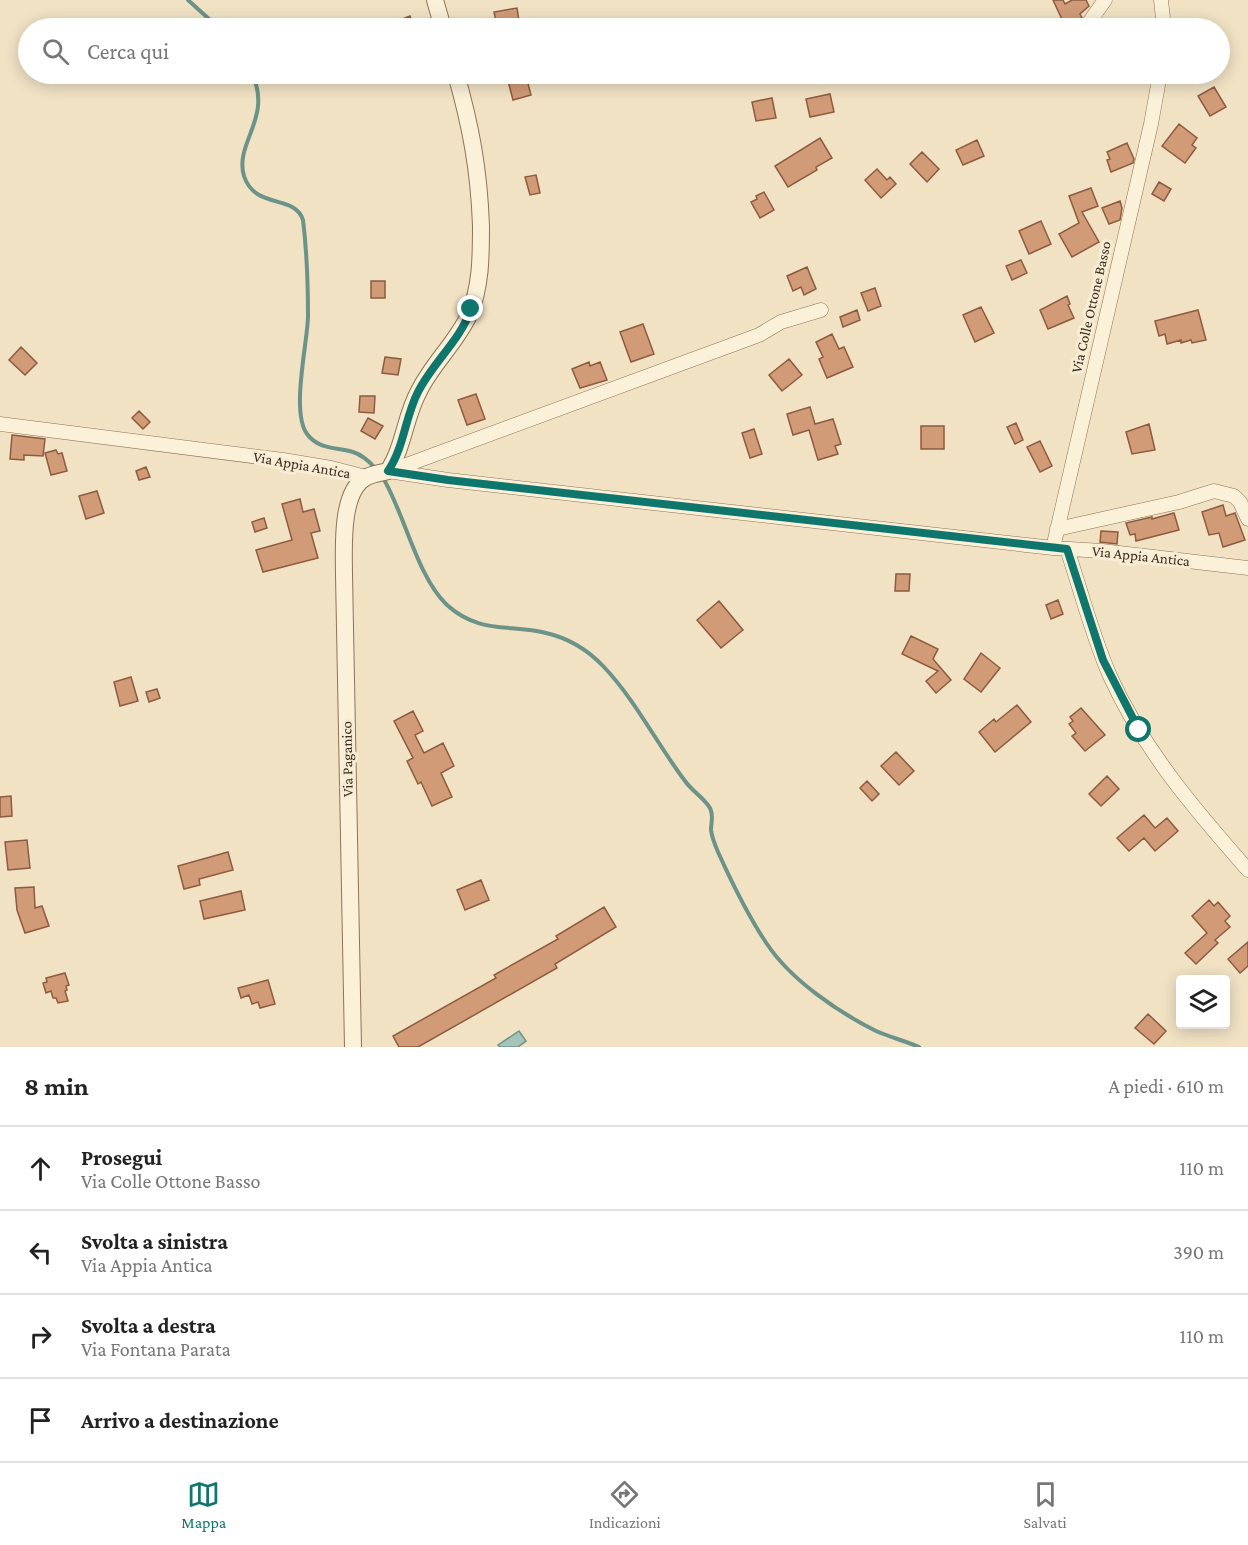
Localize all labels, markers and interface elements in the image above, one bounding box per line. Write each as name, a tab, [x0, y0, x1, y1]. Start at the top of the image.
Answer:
search box	[18, 18, 1230, 84]
icon: search	[39, 35, 72, 68]
text: Cerca qui	[87, 39, 169, 64]
street label: Via Colle Ottone Basso	[1068, 240, 1114, 374]
route end	[457, 295, 483, 321]
street label: Via Appia Antica	[252, 449, 352, 482]
street label: Via Appia Antica	[1091, 543, 1191, 570]
route start	[1125, 716, 1151, 742]
street label: Via Paganico	[338, 721, 357, 797]
map controls	[1176, 975, 1230, 1029]
button: layers	[1176, 975, 1230, 1029]
text: 8 min	[24, 1072, 89, 1101]
text: A piedi · 610 m	[1108, 1075, 1224, 1097]
text: Prosegui	[81, 1145, 162, 1170]
icon: ahead	[24, 1152, 57, 1185]
text: 110 m	[1180, 1157, 1224, 1179]
text: Via Colle Ottone Basso	[81, 1170, 261, 1192]
text: Svolta a sinistra	[81, 1229, 228, 1254]
icon: left	[24, 1236, 57, 1269]
text: 390 m	[1173, 1241, 1224, 1263]
text: Via Appia Antica	[81, 1254, 212, 1276]
text: Svolta a destra	[81, 1313, 216, 1338]
icon: right	[24, 1320, 57, 1353]
text: 110 m	[1180, 1325, 1224, 1347]
text: Via Fontana Parata	[81, 1338, 231, 1360]
icon: arrive	[24, 1404, 57, 1437]
text: Arrivo a destinazione	[81, 1408, 279, 1433]
tab: Mappa	[181, 1478, 226, 1531]
tab: Indicazioni	[589, 1478, 661, 1531]
tab: Salvati	[1023, 1478, 1067, 1531]

